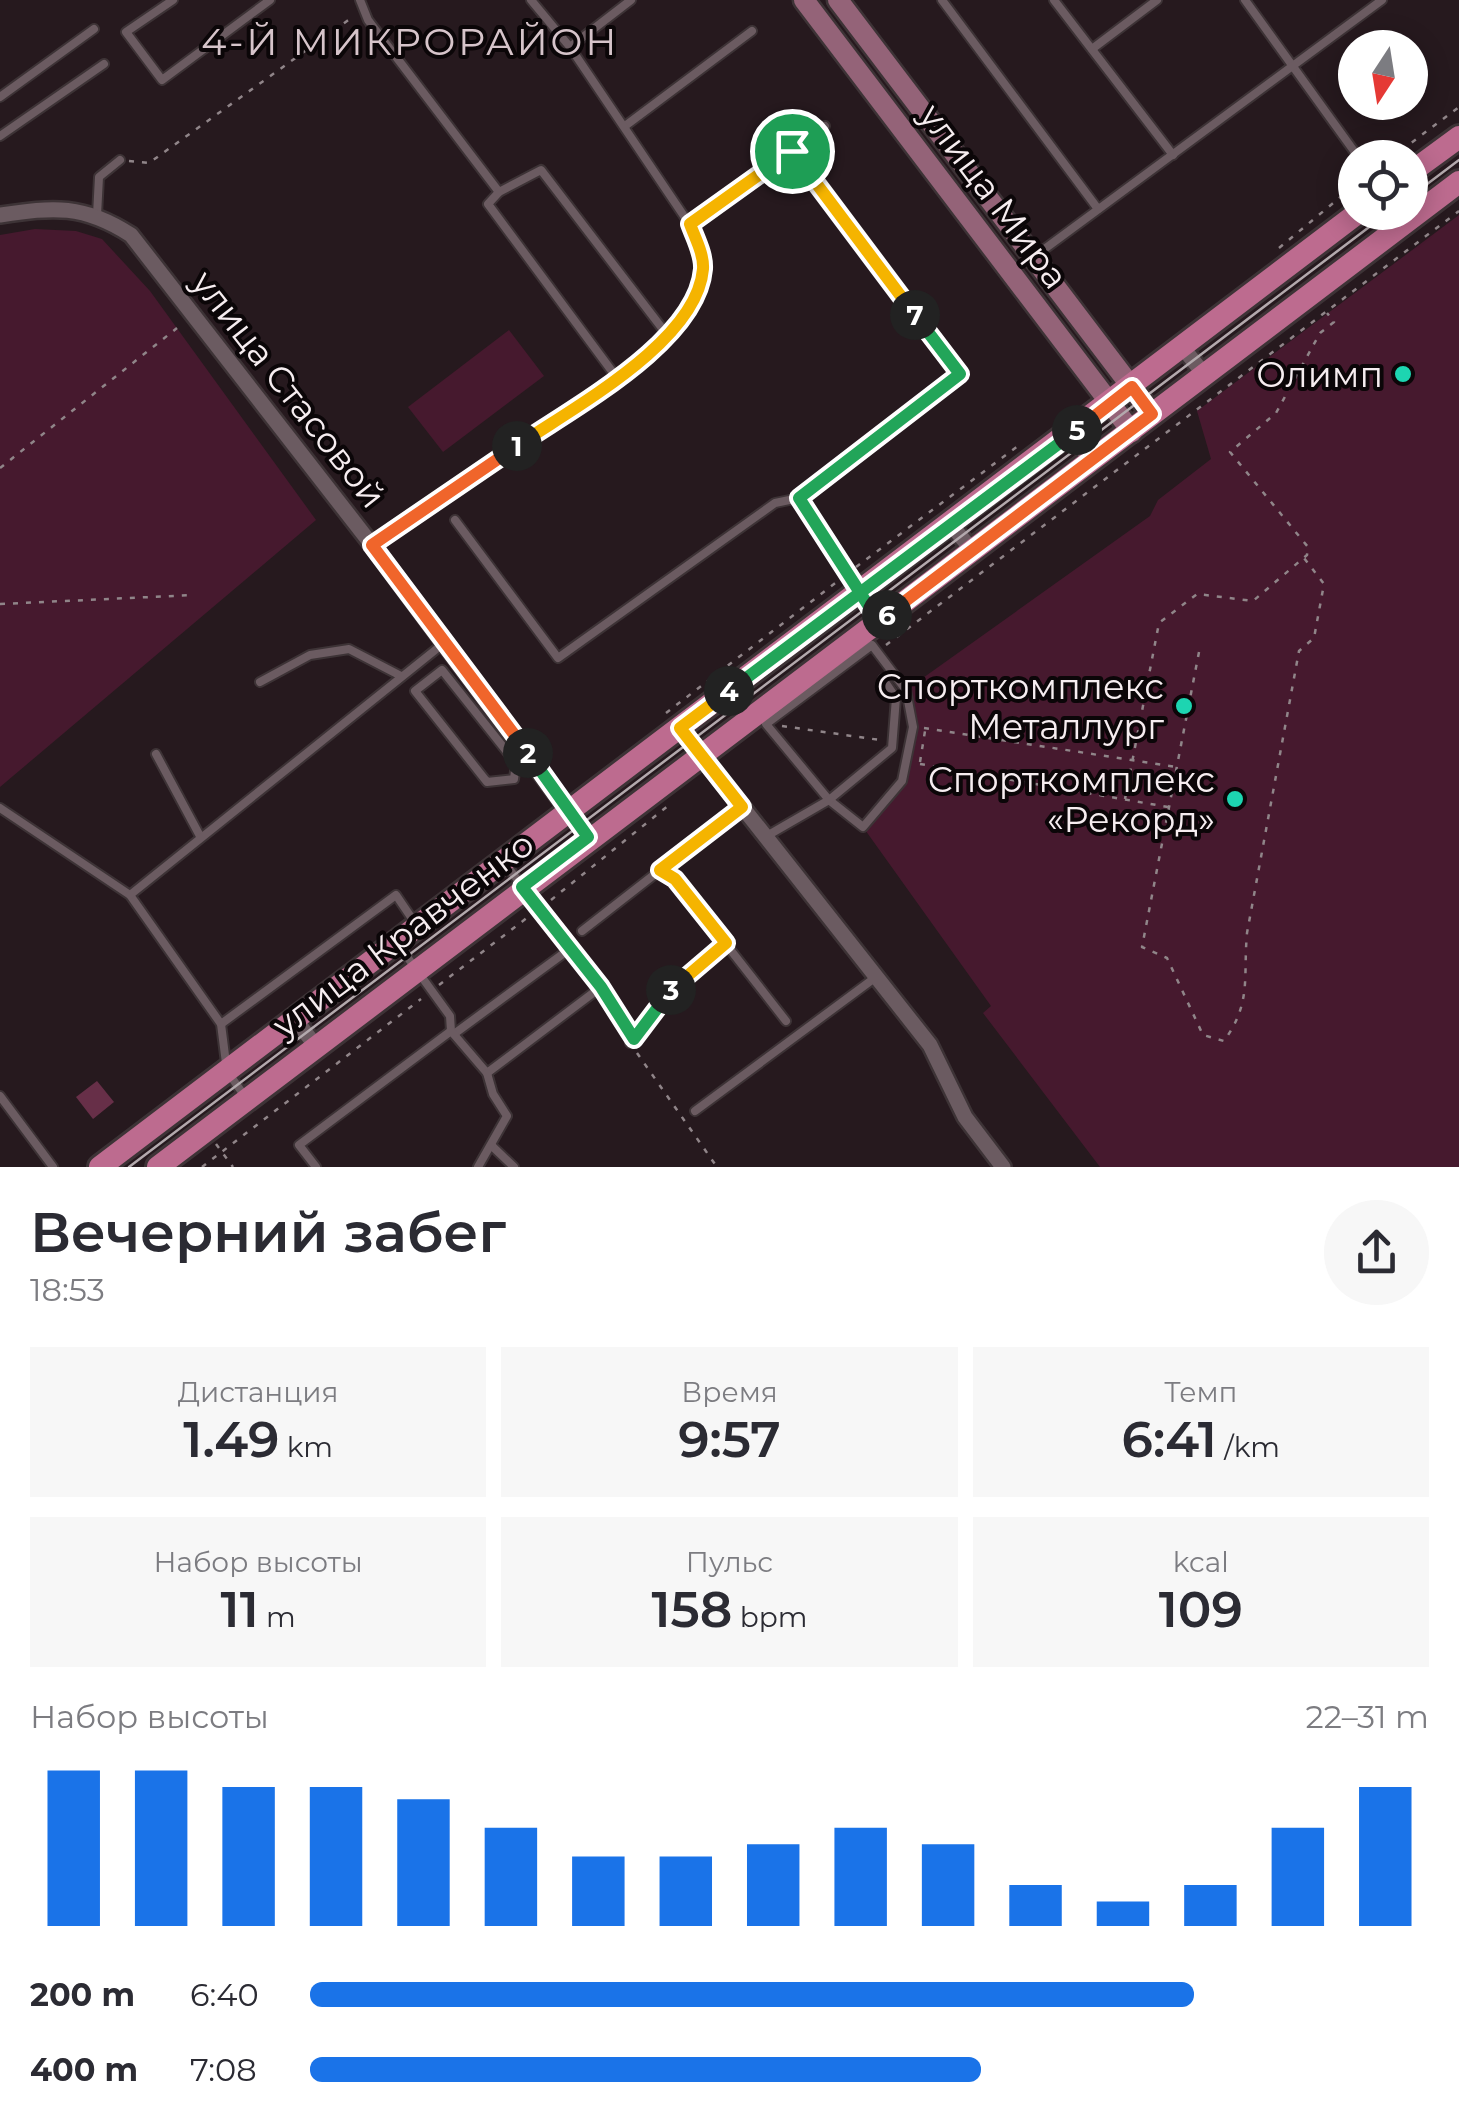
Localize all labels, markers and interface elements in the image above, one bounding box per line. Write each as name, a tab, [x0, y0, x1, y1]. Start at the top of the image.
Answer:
district label: 4-Й МИКРОРАЙОН	[201, 18, 619, 65]
north arrow	[1338, 30, 1428, 120]
map controls	[1338, 30, 1428, 230]
street label: улица Мира	[910, 94, 1078, 297]
pin	[750, 109, 835, 194]
icon: arrive	[765, 124, 820, 179]
button: locate	[1338, 140, 1428, 230]
street label: улица Стасовой	[182, 261, 395, 516]
pin: 7	[890, 290, 940, 340]
text: 7	[906, 298, 924, 332]
place label: Олимп	[1256, 353, 1383, 396]
marker: Олимп	[1392, 363, 1414, 385]
pin: 5	[1052, 405, 1102, 455]
text: 5	[1069, 413, 1085, 447]
pin: 1	[492, 421, 542, 471]
text: 1	[512, 429, 522, 463]
pin: 6	[862, 590, 912, 640]
text: 6	[878, 598, 896, 632]
place label: Спорткомплекс Металлург	[877, 665, 1164, 748]
pin: 4	[704, 666, 754, 716]
text: 4	[719, 674, 739, 708]
marker: Спорткомплекс Металлург	[1173, 695, 1195, 717]
pin: 2	[503, 728, 553, 778]
text: 2	[520, 736, 536, 770]
place label: Спорткомплекс «Рекорд»	[928, 758, 1215, 841]
marker: Спорткомплекс «Рекорд»	[1224, 788, 1246, 810]
street label: улица Кравченко	[263, 822, 542, 1047]
pin: 3	[646, 965, 696, 1015]
text: 3	[663, 973, 679, 1007]
text: Вечерний забег	[30, 1199, 506, 1266]
button: share	[1324, 1200, 1429, 1305]
text: 18:53	[30, 1270, 105, 1309]
text: Дистанция	[178, 1375, 339, 1409]
text: Время	[681, 1375, 778, 1409]
text: Темп	[1164, 1375, 1237, 1409]
text: 1.49	[183, 1409, 279, 1470]
text: 9:57	[678, 1409, 781, 1470]
text: 6:41	[1122, 1409, 1217, 1470]
text: km	[279, 1430, 333, 1464]
text: /km	[1217, 1430, 1280, 1464]
text: Набор высоты	[154, 1545, 363, 1579]
text: Пульс	[686, 1545, 773, 1579]
text: kcal	[1173, 1545, 1229, 1579]
text: 11	[221, 1579, 259, 1640]
text: 158	[652, 1579, 732, 1640]
text: 109	[1159, 1579, 1243, 1640]
text: m	[259, 1600, 296, 1634]
text: bpm	[732, 1600, 807, 1634]
text: Набор высоты	[30, 1697, 269, 1736]
text: 22–31 m	[1306, 1697, 1429, 1736]
text: 200 m	[30, 1975, 135, 2014]
text: 6:40	[190, 1975, 259, 2014]
text: 400 m	[30, 2050, 138, 2089]
text: 7:08	[190, 2050, 257, 2089]

